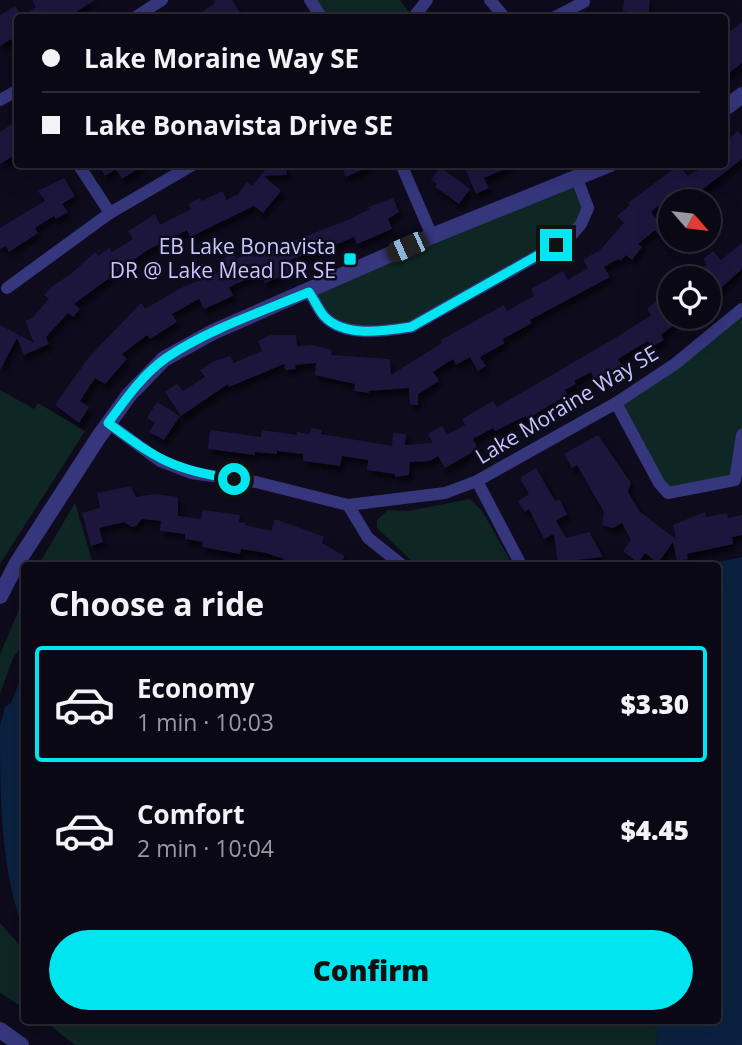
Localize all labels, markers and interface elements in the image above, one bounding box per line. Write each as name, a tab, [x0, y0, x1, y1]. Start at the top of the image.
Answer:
text: Lake Moraine Way SE	[84, 40, 359, 76]
text: Lake Bonavista Drive SE	[84, 107, 393, 143]
north arrow	[658, 189, 721, 252]
map controls	[658, 189, 721, 329]
car	[384, 229, 431, 265]
route end	[540, 229, 572, 261]
place label: EB Lake Bonavista DR @ Lake Mead DR SE	[110, 232, 336, 284]
marker: EB Lake Bonavista DR @ Lake Mead DR SE	[342, 251, 358, 267]
button: locate	[658, 266, 721, 329]
street label: Lake Moraine Way SE	[470, 338, 663, 470]
route start	[218, 463, 250, 495]
text: Choose a ride	[49, 582, 264, 625]
text: Economy	[137, 670, 255, 706]
icon: car	[53, 673, 116, 736]
text: $3.30	[621, 686, 689, 722]
text: 1 min · 10:03	[137, 706, 274, 738]
text: Comfort	[137, 796, 244, 832]
icon: car	[53, 799, 116, 862]
text: $4.45	[621, 812, 689, 848]
text: 2 min · 10:04	[137, 832, 274, 864]
button: Confirm	[49, 930, 693, 1010]

